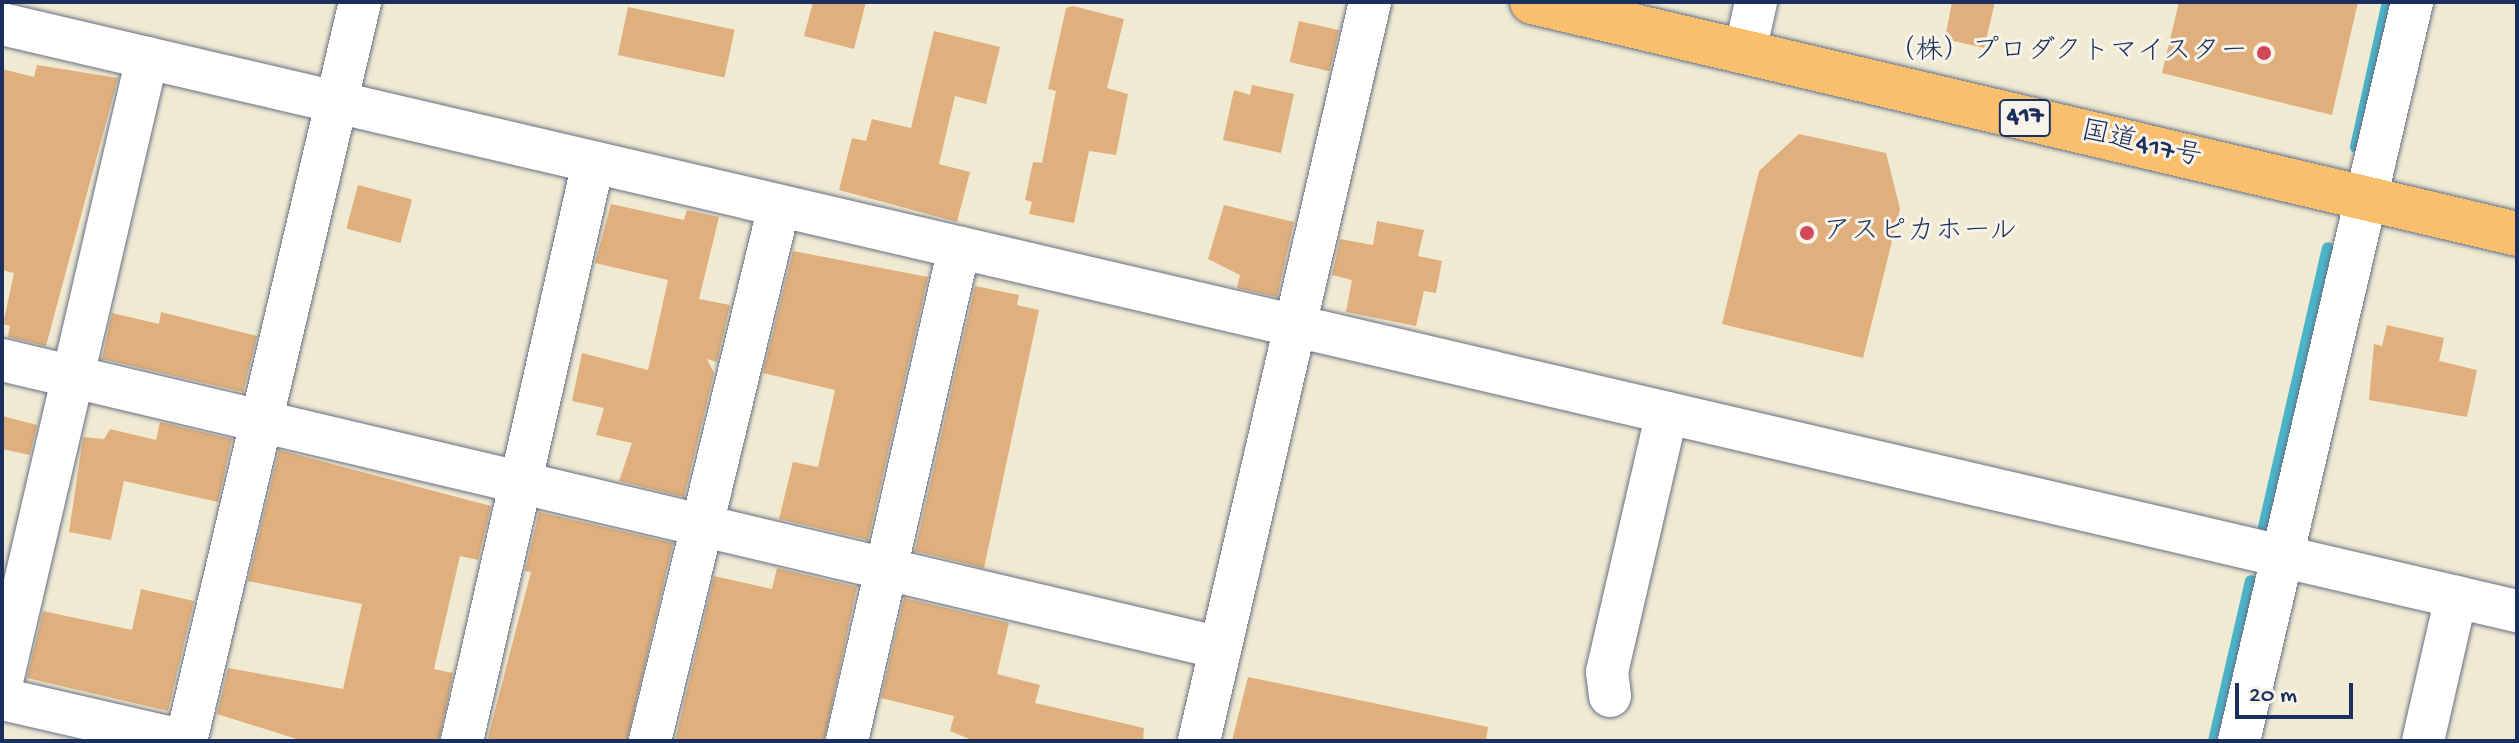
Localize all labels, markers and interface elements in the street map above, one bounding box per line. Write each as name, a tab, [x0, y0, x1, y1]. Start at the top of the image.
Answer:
place label: （株）プロダクトマイスター	[1884, 36, 2248, 70]
marker: （株）プロダクトマイスター	[2255, 44, 2273, 62]
road number: 417	[1997, 96, 2053, 140]
street label: 国道417号	[2077, 116, 2205, 176]
place label: アスピカホール	[1823, 216, 2019, 250]
marker: アスピカホール	[1798, 224, 1816, 242]
scale bar	[2239, 667, 2357, 717]
text: 20 m	[2249, 682, 2297, 711]

